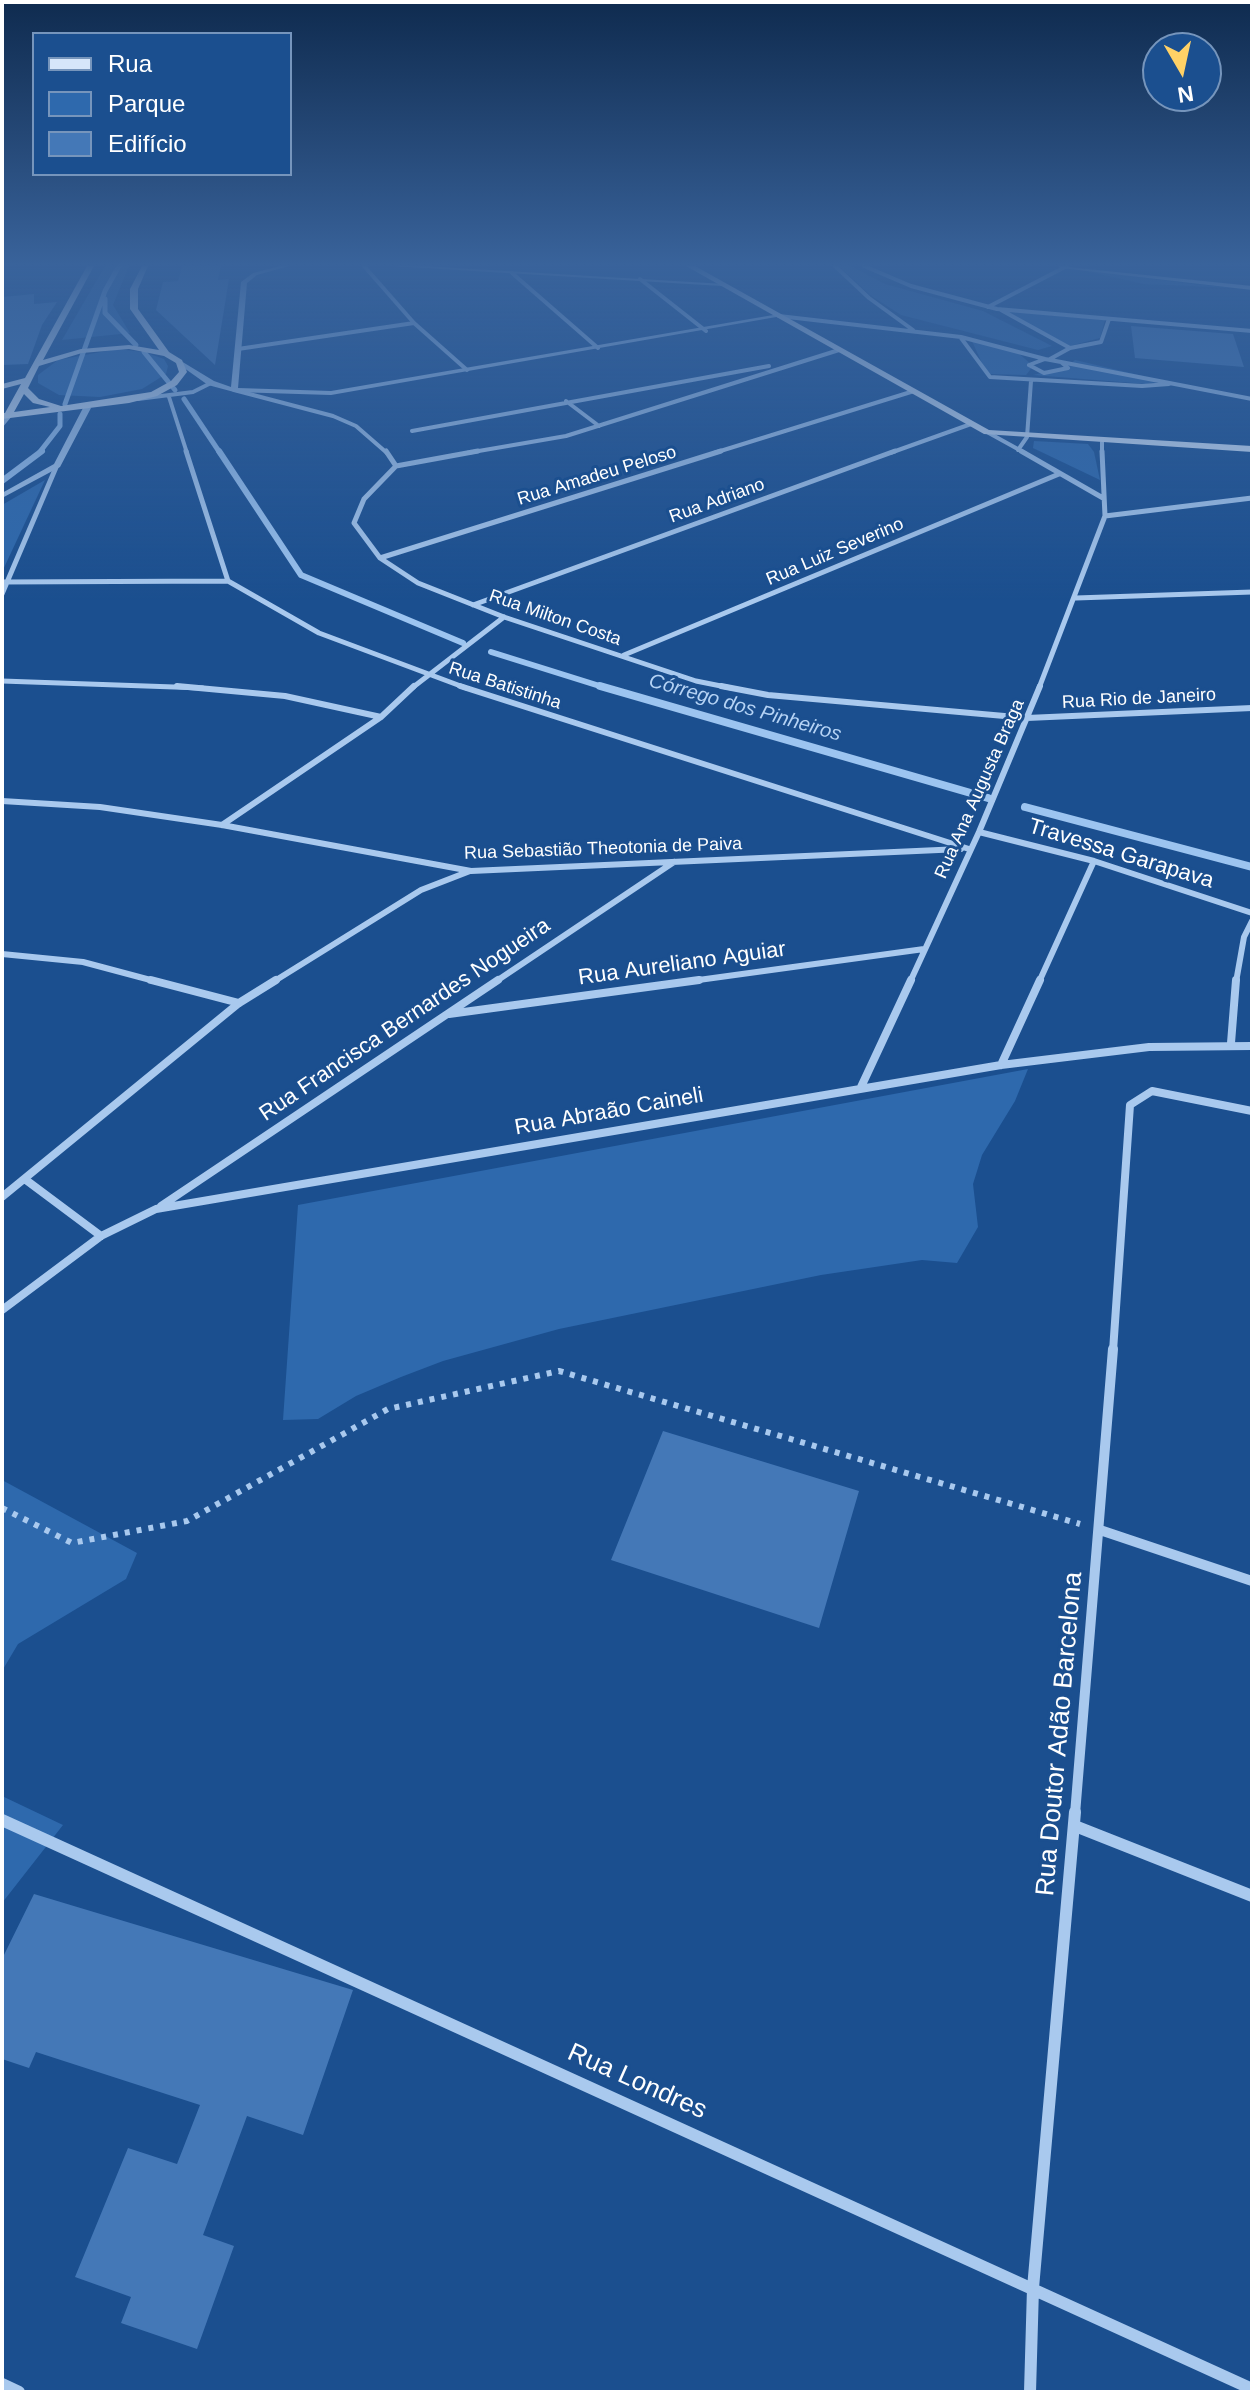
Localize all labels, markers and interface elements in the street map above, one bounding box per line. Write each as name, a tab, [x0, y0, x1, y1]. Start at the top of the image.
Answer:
legend	[32, 32, 292, 176]
north arrow	[1142, 32, 1222, 112]
text: Rua	[108, 50, 152, 77]
text: N	[1176, 81, 1195, 108]
text: Parque	[108, 90, 185, 117]
text: Edifício	[108, 130, 187, 157]
street label: Rua Amadeu Peloso	[515, 442, 679, 510]
street label: Rua Adriano	[666, 474, 768, 528]
street label: Rua Luiz Severino	[763, 513, 907, 591]
street label: Rua Milton Costa	[486, 585, 624, 651]
street label: Rua Batistinha	[446, 658, 564, 714]
water label: Córrego dos Pinheiros	[646, 669, 844, 747]
street label: Rua Rio de Janeiro	[1061, 684, 1217, 714]
street label: Rua Ana Augusta Braga	[931, 696, 1029, 882]
street label: Travessa Garapava	[1025, 813, 1217, 895]
street label: Rua Sebastião Theotonia de Paiva	[464, 833, 742, 865]
street label: Rua Francisca Bernardes Nogueira	[255, 913, 555, 1127]
street label: Rua Aureliano Aguiar	[577, 936, 787, 992]
street label: Rua Abraão Caineli	[513, 1082, 705, 1142]
street label: Rua Doutor Adão Barcelona	[1030, 1571, 1090, 1897]
street label: Rua Londres	[563, 2037, 711, 2127]

